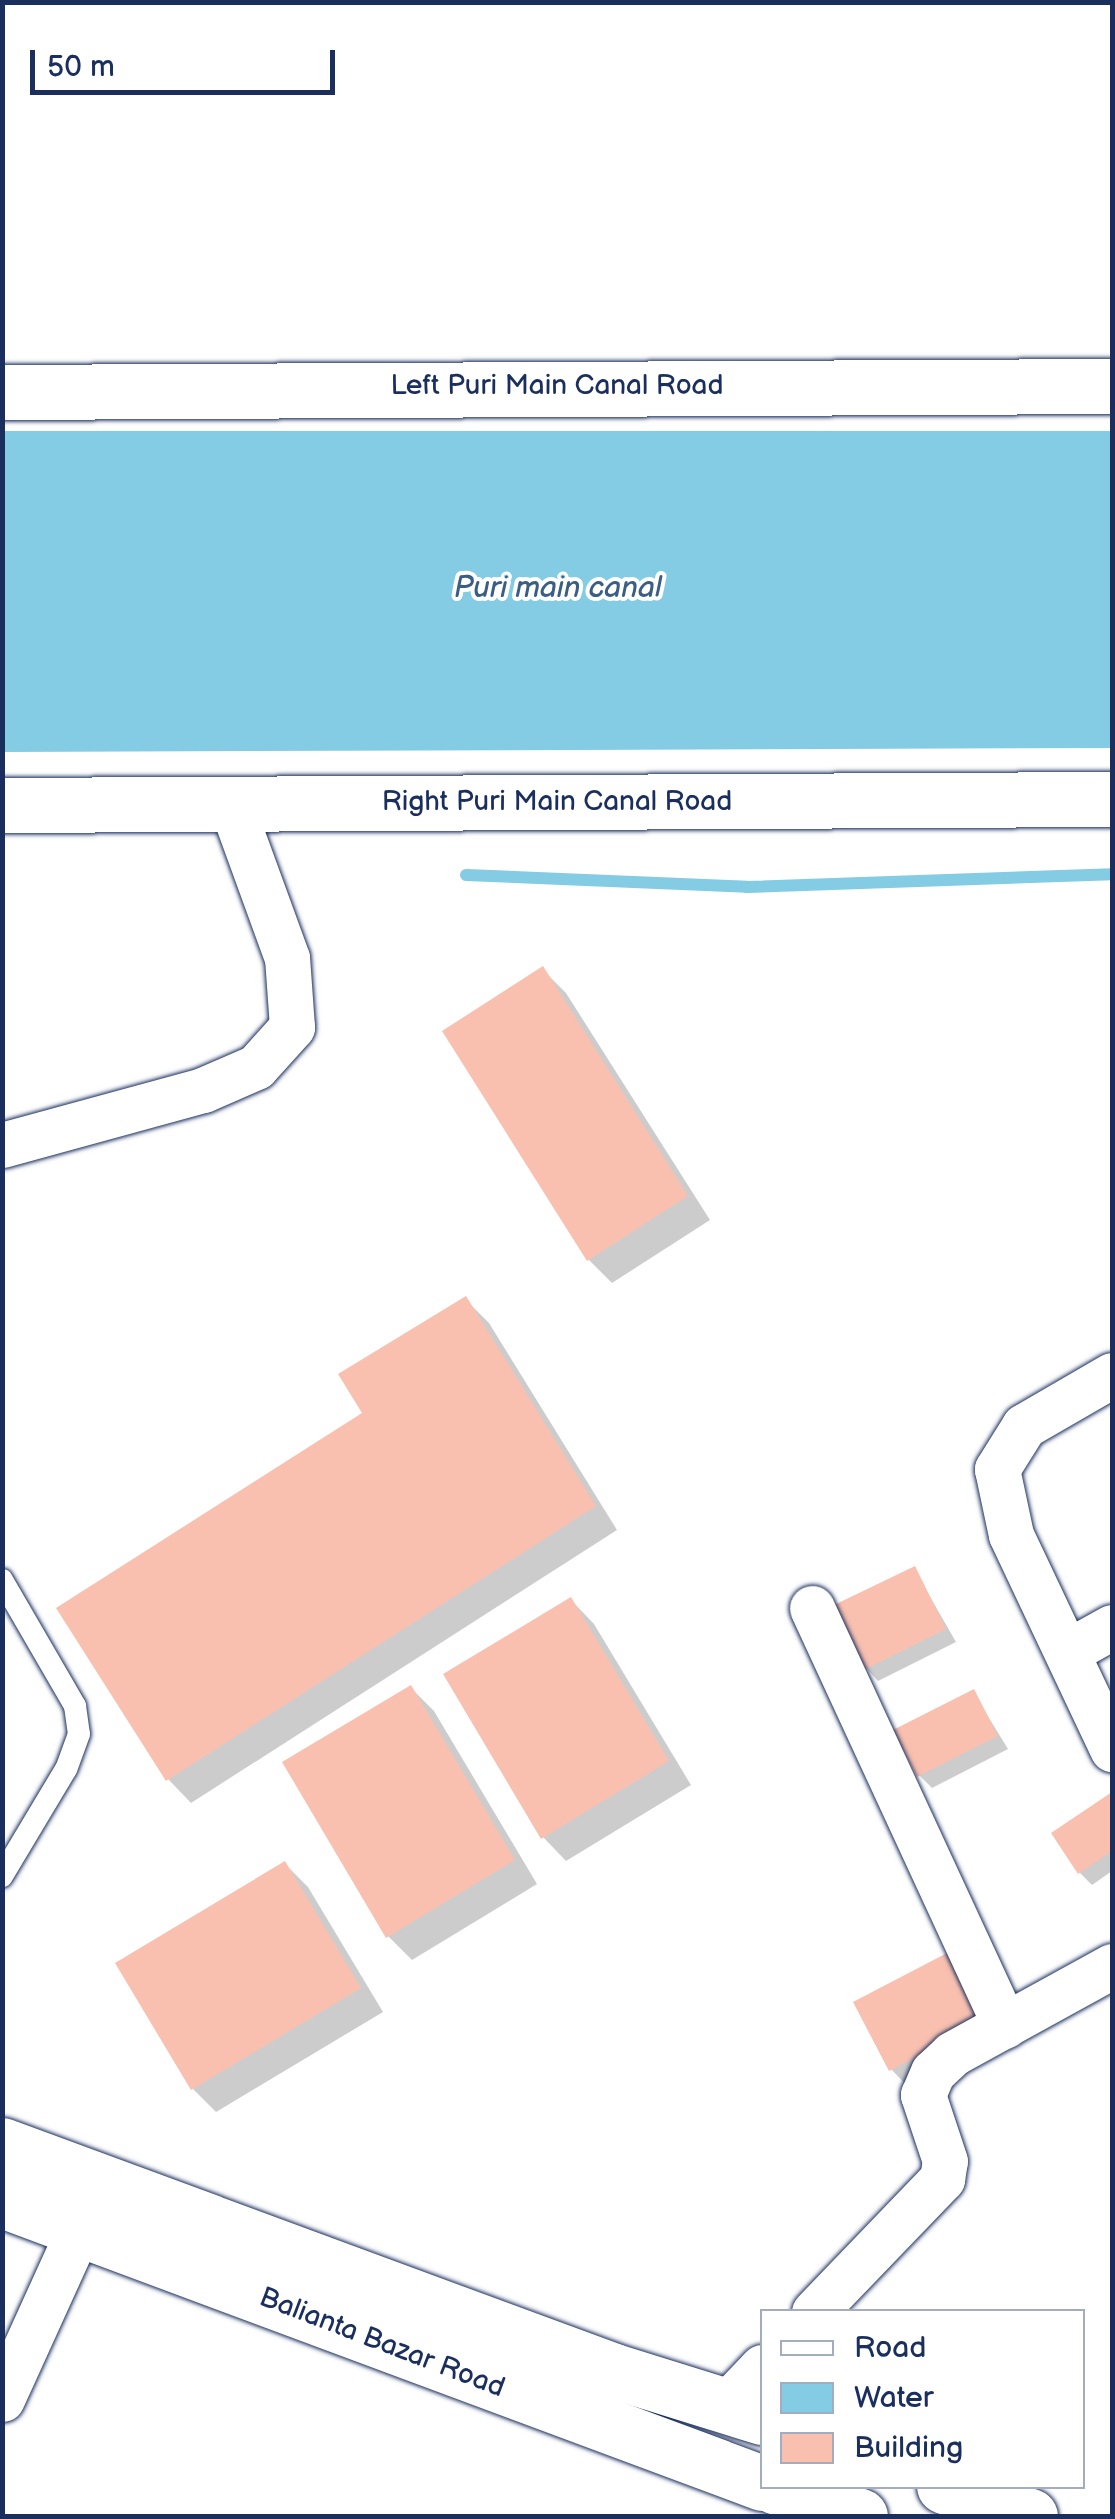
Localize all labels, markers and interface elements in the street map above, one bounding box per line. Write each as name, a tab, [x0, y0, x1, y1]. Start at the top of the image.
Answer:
scale bar	[35, 30, 340, 92]
text: 50 m	[47, 49, 115, 85]
street label: Left Puri Main Canal Road	[391, 369, 723, 403]
water label: Puri main canal	[454, 570, 662, 606]
street label: Right Puri Main Canal Road	[382, 785, 732, 819]
street label: Balianta Bazar Road	[255, 2281, 509, 2405]
legend	[760, 2309, 1085, 2489]
text: Road	[854, 2330, 927, 2366]
text: Water	[854, 2380, 934, 2416]
text: Building	[854, 2430, 963, 2466]

